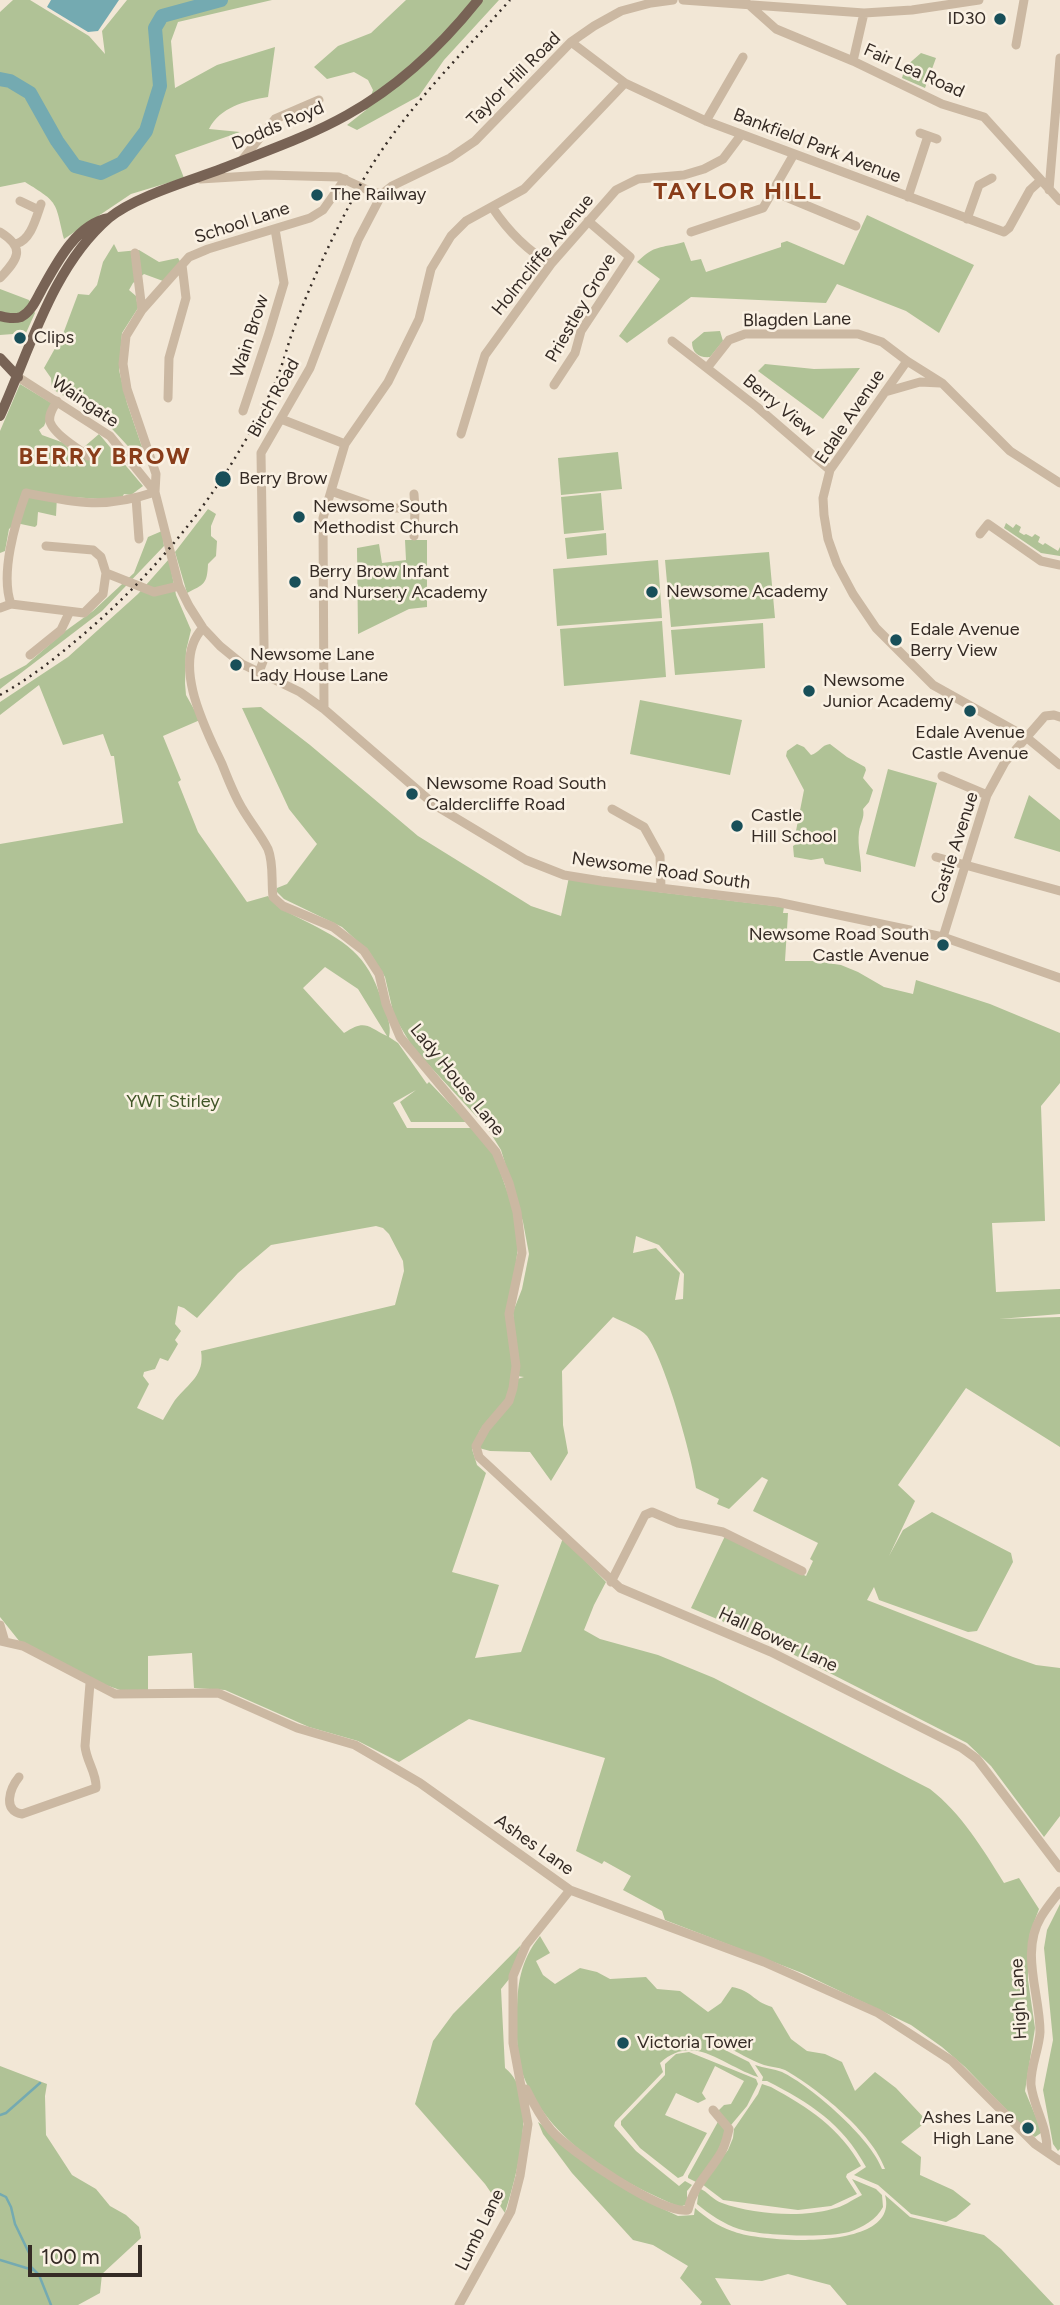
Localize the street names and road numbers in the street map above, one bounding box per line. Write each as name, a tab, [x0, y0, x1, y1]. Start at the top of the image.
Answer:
street label: Taylor Hill Road	[463, 28, 565, 130]
street label: Fair Lea Road	[860, 39, 968, 103]
street label: Dodds Royd	[229, 97, 327, 155]
street label: Bankfield Park Avenue	[730, 104, 904, 188]
street label: Holmcliffe Avenue	[488, 190, 598, 320]
street label: School Lane	[192, 198, 292, 248]
street label: Priestley Grove	[541, 250, 621, 366]
street label: Wain Brow	[226, 292, 274, 380]
street label: Blagden Lane	[743, 308, 851, 332]
street label: Birch Road	[243, 355, 305, 441]
street label: Edale Avenue	[810, 366, 890, 468]
street label: Berry View	[738, 370, 820, 442]
street label: Waingate	[47, 372, 123, 432]
street label: Castle Avenue	[927, 789, 983, 907]
street label: Newsome Road South	[570, 848, 752, 894]
street label: Lady House Lane	[405, 1020, 509, 1140]
street label: Hall Bower Lane	[715, 1603, 841, 1677]
street label: Ashes Lane	[490, 1810, 578, 1880]
street label: High Lane	[1006, 1958, 1032, 2040]
street label: Lumb Lane	[451, 2186, 509, 2274]

